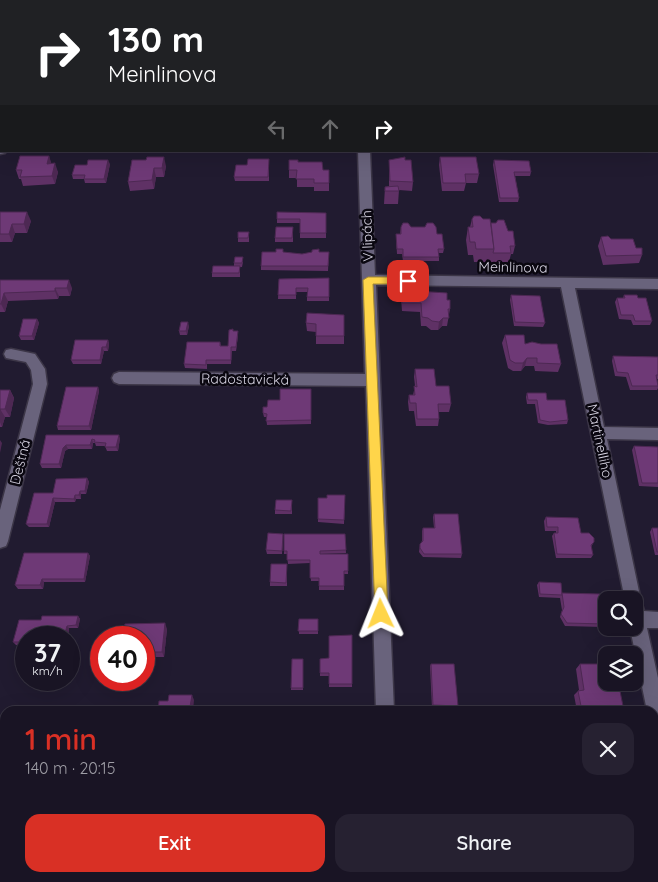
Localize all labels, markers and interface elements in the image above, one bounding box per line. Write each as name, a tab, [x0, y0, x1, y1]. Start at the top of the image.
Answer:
text: 130 m	[108, 17, 204, 61]
icon: right	[25, 20, 90, 85]
text: Meinlinova	[108, 60, 217, 88]
icon: left	[263, 115, 291, 143]
icon: ahead	[316, 115, 344, 143]
icon: right	[369, 115, 397, 143]
street label: V lipách	[357, 210, 377, 262]
street label: Meinlinova	[478, 257, 548, 277]
pin	[387, 260, 429, 302]
icon: arrive	[394, 267, 422, 295]
street label: Radostavická	[201, 369, 289, 389]
street label: Martinelliho	[583, 402, 617, 480]
street label: Deštná	[6, 438, 34, 486]
position arrow	[354, 587, 406, 639]
map controls	[598, 591, 643, 691]
button: search	[598, 591, 643, 636]
speed limit sign: 40	[90, 626, 155, 691]
text: 37	[34, 637, 61, 668]
button: layers	[598, 646, 643, 691]
text: km/h	[32, 663, 63, 678]
text: 1 min	[25, 720, 97, 758]
button: close	[582, 723, 634, 775]
text: 140 m · 20:15	[25, 758, 115, 778]
button: Exit	[25, 814, 325, 872]
button: Share	[335, 814, 634, 872]

